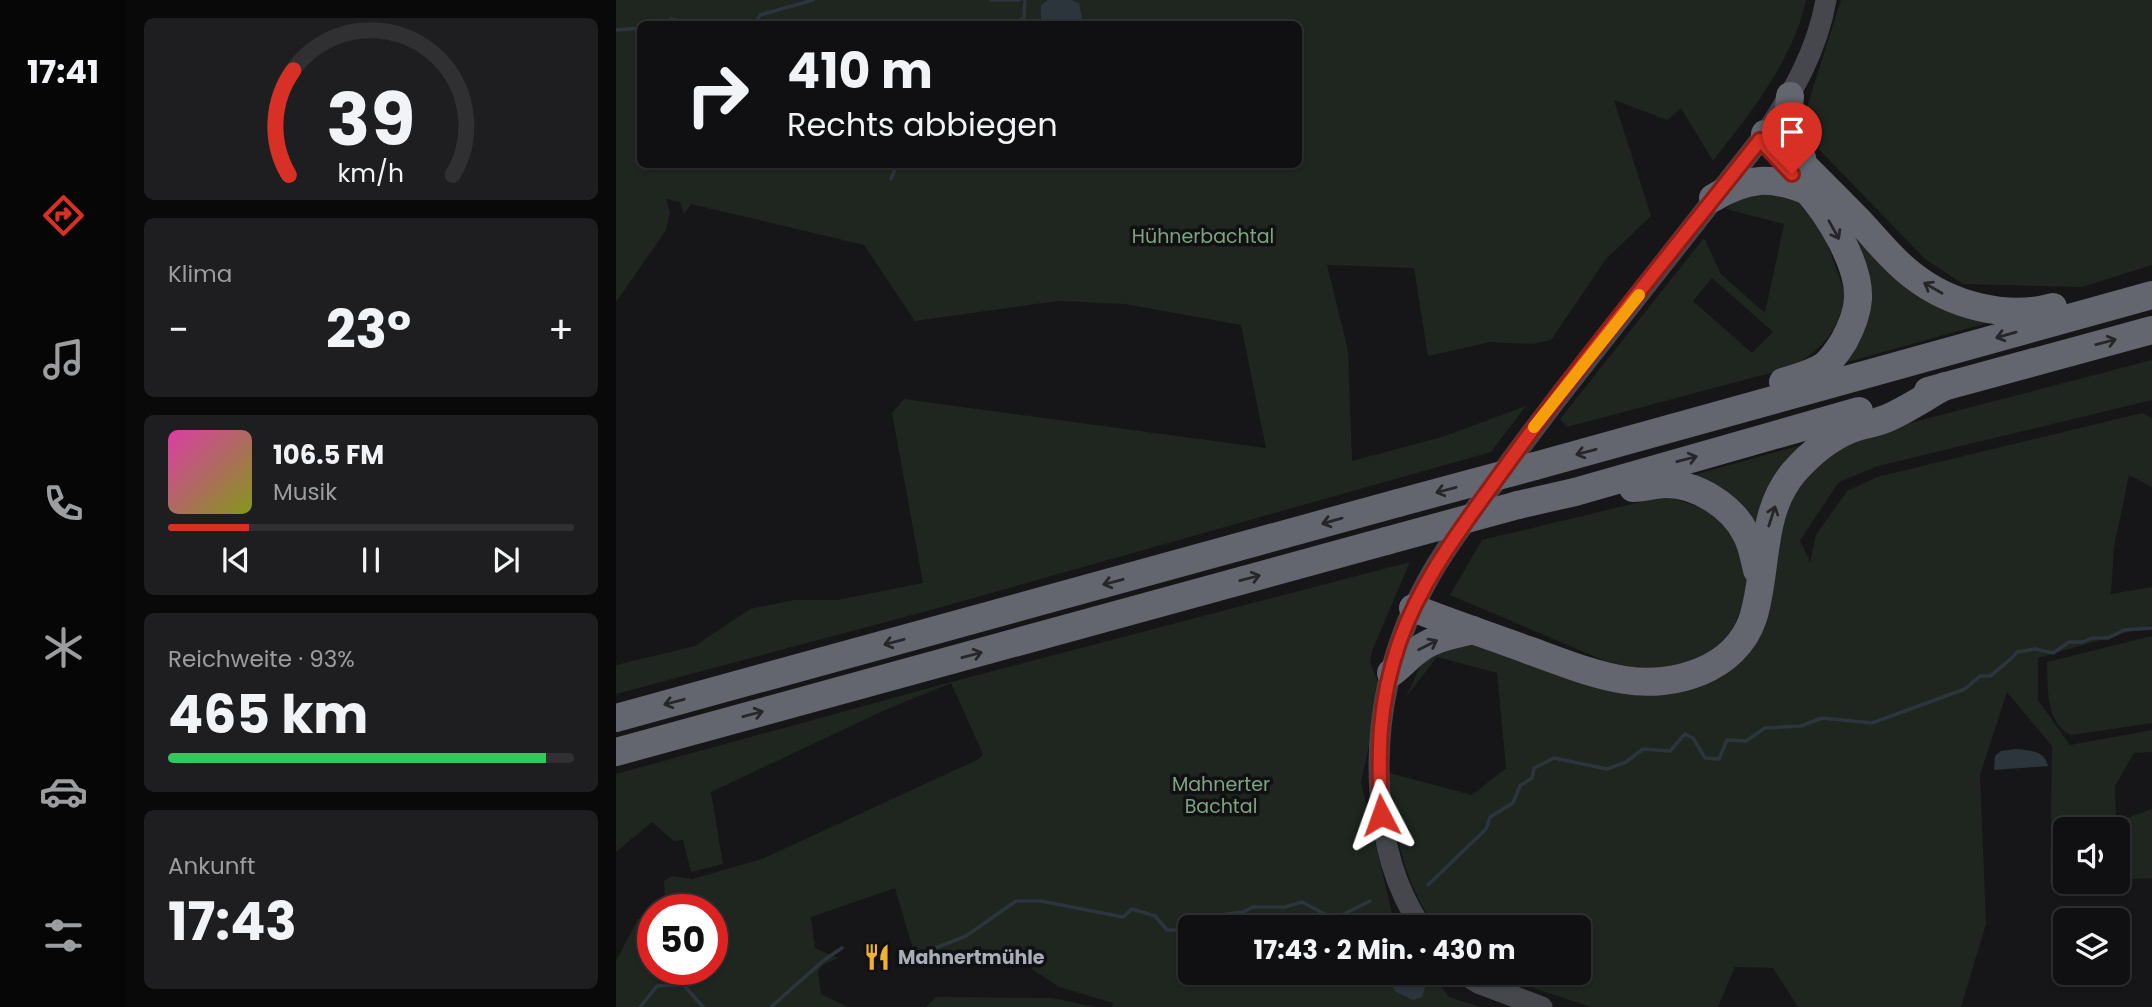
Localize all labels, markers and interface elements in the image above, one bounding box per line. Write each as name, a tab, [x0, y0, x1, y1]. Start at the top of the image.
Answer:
text: 410 m	[787, 37, 933, 105]
text: 17:41	[27, 49, 99, 94]
icon: right	[672, 49, 763, 140]
text: 39	[327, 69, 415, 170]
text: Rechts abbiegen	[787, 102, 1058, 147]
pin	[1762, 102, 1822, 174]
icon: arrive	[1773, 113, 1811, 151]
text: km/h	[338, 156, 404, 191]
icon: directions	[39, 191, 88, 240]
one-way arrow	[1827, 219, 1841, 239]
park label: Hühnerbachtal	[1132, 223, 1274, 250]
text: Klima	[168, 258, 232, 290]
one-way arrow	[1923, 281, 1944, 294]
text: 23°	[326, 293, 411, 366]
text: −	[168, 303, 189, 356]
text: +	[548, 303, 574, 356]
one-way arrow	[1995, 330, 2017, 343]
icon: music	[39, 335, 88, 384]
one-way arrow	[2094, 335, 2116, 348]
text: 106.5 FM	[273, 437, 384, 473]
one-way arrow	[1575, 447, 1597, 460]
one-way arrow	[1676, 452, 1698, 465]
text: Musik	[273, 476, 337, 508]
icon: phone	[39, 479, 88, 528]
one-way arrow	[1435, 484, 1457, 497]
one-way arrow	[1767, 506, 1779, 528]
one-way arrow	[1321, 515, 1344, 528]
icon: previous	[217, 541, 255, 579]
icon: pause	[352, 541, 390, 579]
icon: next	[487, 541, 525, 579]
one-way arrow	[1238, 571, 1261, 584]
one-way arrow	[1102, 576, 1124, 589]
icon: climate	[39, 623, 88, 672]
one-way arrow	[883, 636, 905, 649]
one-way arrow	[1417, 637, 1438, 651]
text: Reichweite · 93%	[168, 643, 355, 675]
one-way arrow	[961, 647, 983, 660]
text: 465 km	[168, 678, 368, 751]
one-way arrow	[663, 696, 685, 709]
one-way arrow	[742, 707, 764, 720]
icon: car	[39, 767, 88, 816]
park label: Mahnerter Bachtal	[1172, 771, 1270, 820]
position arrow	[1344, 778, 1418, 852]
map controls	[2053, 817, 2130, 985]
button: sound	[2053, 817, 2130, 894]
text: Ankunft	[168, 850, 255, 882]
text: 17:43	[168, 885, 297, 958]
speed limit sign: 50	[637, 894, 728, 985]
button: layers	[2053, 908, 2130, 985]
icon: filters	[39, 911, 88, 960]
text: 17:43 · 2 Min. · 430 m	[1253, 932, 1516, 968]
restaurant icon: Mahnertmühle	[862, 942, 892, 972]
place label: Mahnertmühle	[898, 944, 1045, 971]

